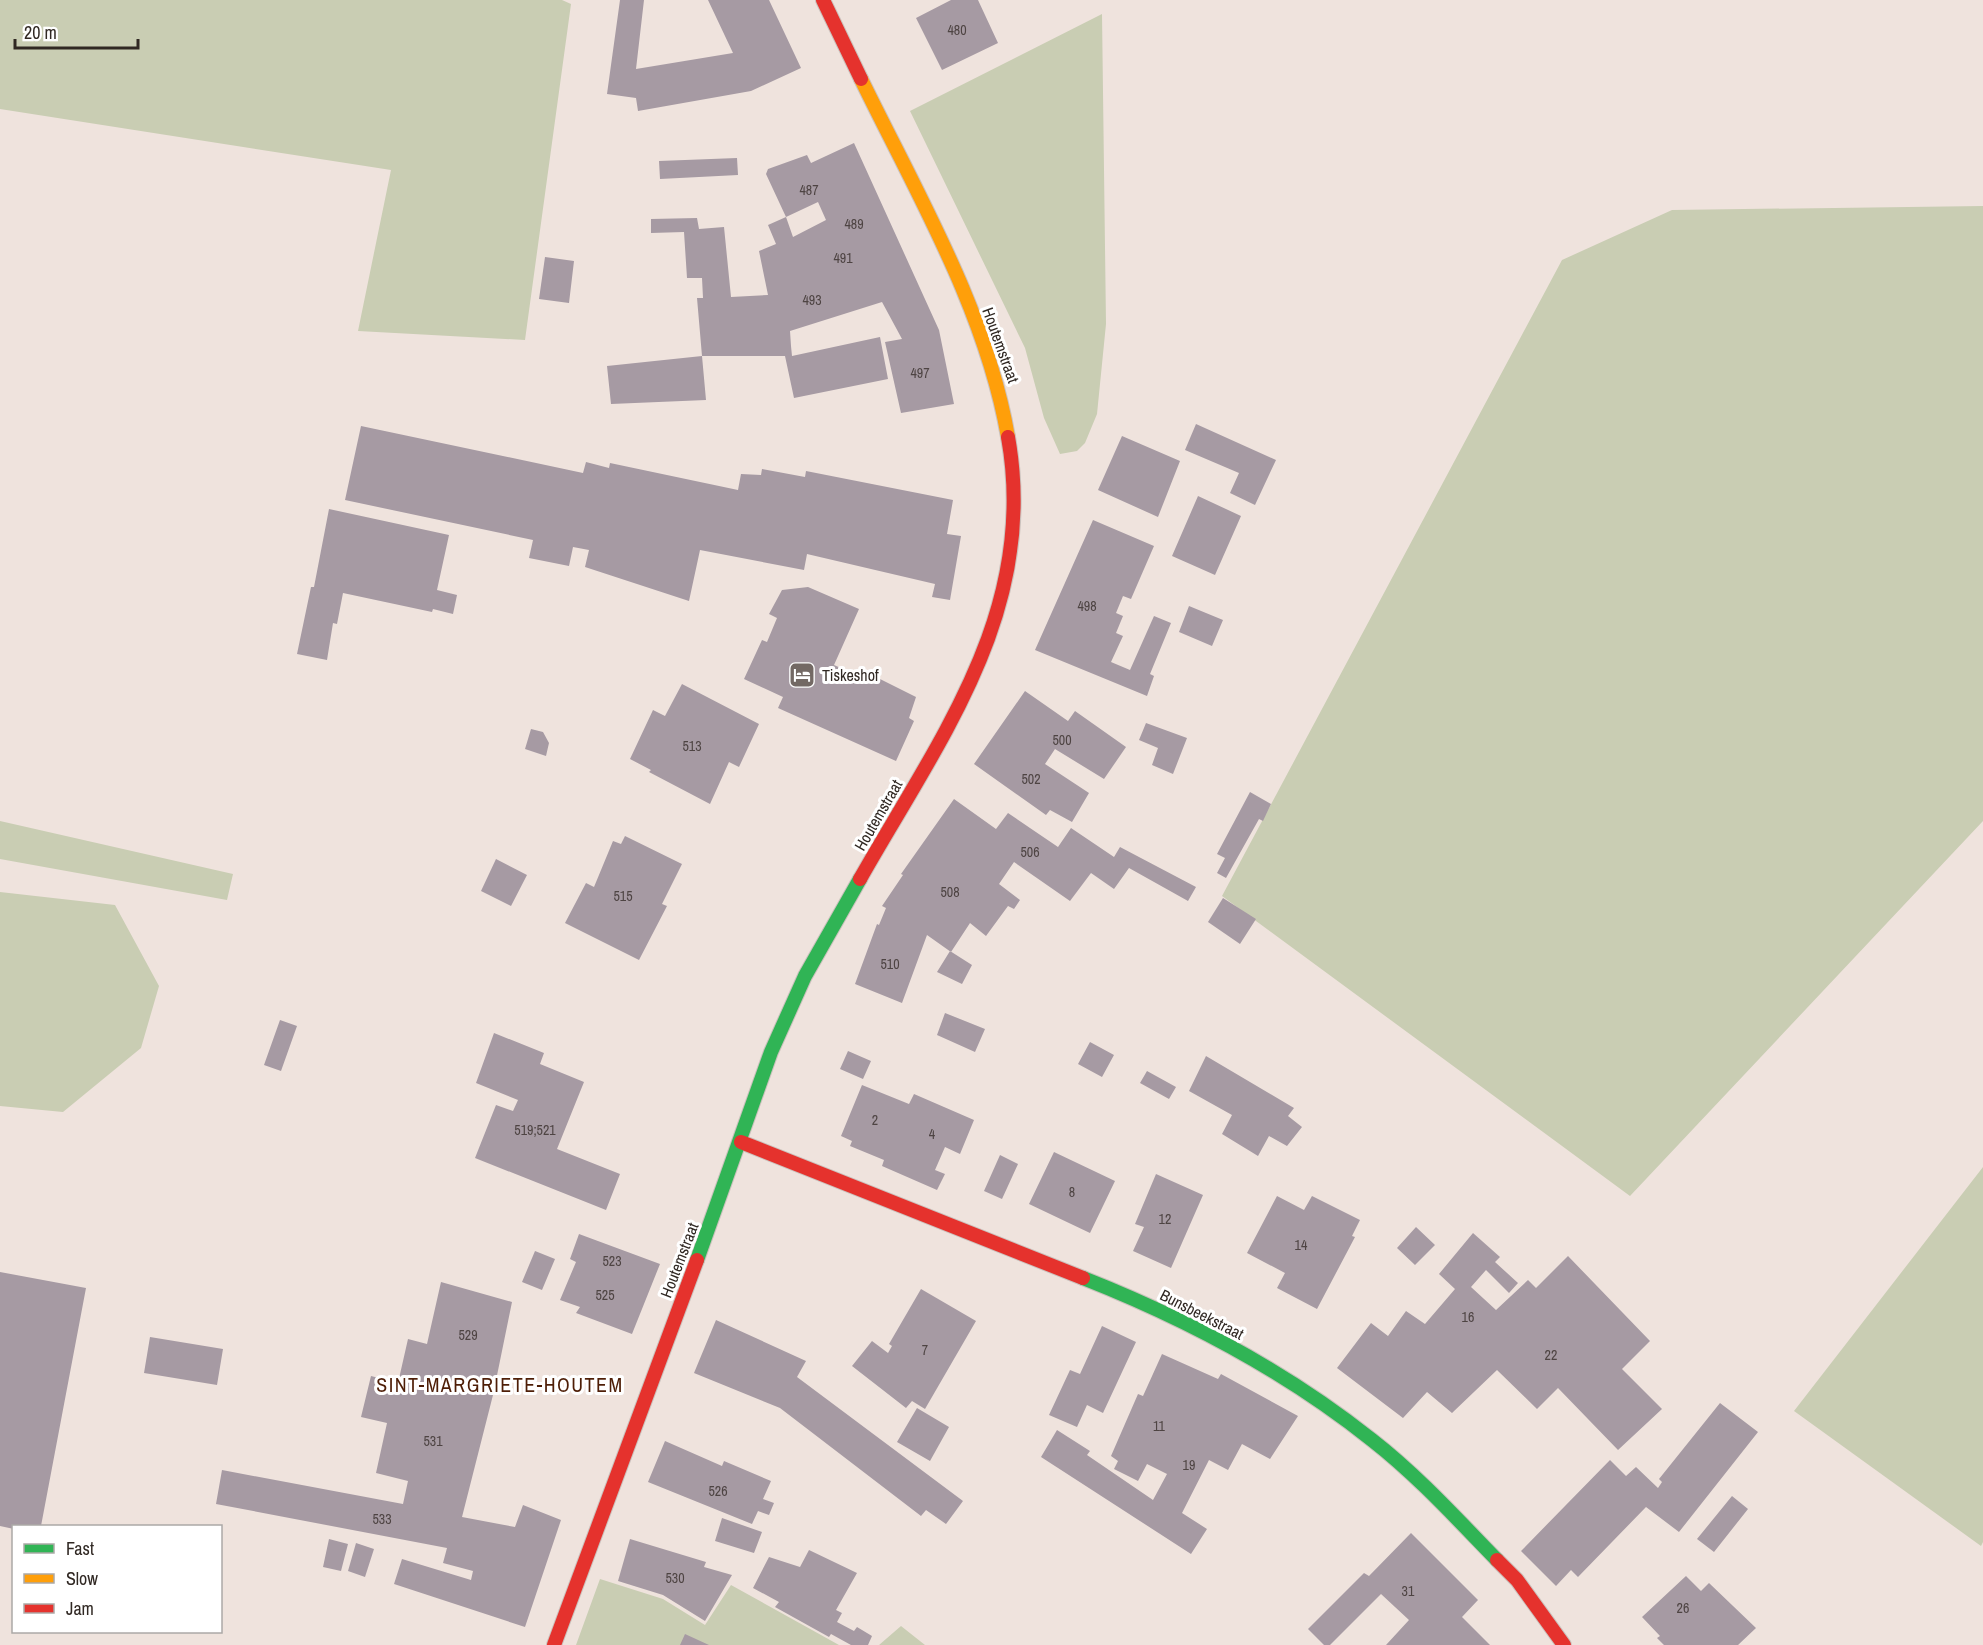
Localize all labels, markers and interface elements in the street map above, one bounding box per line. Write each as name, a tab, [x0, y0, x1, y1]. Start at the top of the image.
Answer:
scale bar	[15, 12, 138, 50]
text: 20 m	[24, 20, 57, 45]
house number: 480	[947, 21, 967, 39]
house number: 487	[799, 181, 819, 199]
house number: 489	[844, 215, 864, 233]
house number: 491	[833, 249, 853, 267]
house number: 493	[802, 291, 822, 309]
street label: Houtemstraat	[977, 304, 1025, 386]
house number: 497	[910, 364, 930, 382]
house number: 498	[1077, 597, 1097, 615]
hotel icon: Tiskeshof	[787, 660, 817, 690]
place label: Tiskeshof	[822, 664, 879, 686]
house number: 500	[1052, 731, 1072, 749]
house number: 513	[682, 737, 702, 755]
house number: 502	[1021, 770, 1041, 788]
street label: Houtemstraat	[849, 775, 907, 855]
house number: 506	[1020, 843, 1040, 861]
house number: 508	[940, 883, 960, 901]
house number: 515	[613, 887, 633, 905]
house number: 510	[880, 955, 900, 973]
house number: 2	[872, 1111, 878, 1129]
house number: 519;521	[514, 1121, 556, 1139]
house number: 4	[929, 1125, 936, 1143]
house number: 8	[1069, 1183, 1075, 1201]
house number: 12	[1159, 1210, 1171, 1228]
street label: Houtemstraat	[655, 1219, 704, 1301]
house number: 14	[1295, 1236, 1308, 1254]
house number: 523	[602, 1252, 622, 1270]
street label: Bunsbeekstraat	[1156, 1284, 1248, 1345]
house number: 525	[595, 1286, 615, 1304]
house number: 16	[1462, 1308, 1474, 1326]
house number: 529	[458, 1326, 478, 1344]
house number: 7	[922, 1341, 928, 1359]
house number: 22	[1545, 1346, 1557, 1364]
district label: SINT-MARGRIETE-HOUTEM	[376, 1371, 624, 1398]
house number: 11	[1153, 1417, 1166, 1435]
house number: 531	[423, 1432, 443, 1450]
house number: 19	[1183, 1456, 1195, 1474]
house number: 526	[708, 1482, 728, 1500]
house number: 533	[372, 1510, 392, 1528]
legend	[12, 1525, 222, 1633]
text: Fast	[66, 1536, 94, 1561]
text: Slow	[66, 1566, 98, 1591]
house number: 530	[665, 1569, 685, 1587]
house number: 31	[1402, 1582, 1415, 1600]
text: Jam	[66, 1596, 94, 1621]
house number: 26	[1677, 1599, 1689, 1617]

